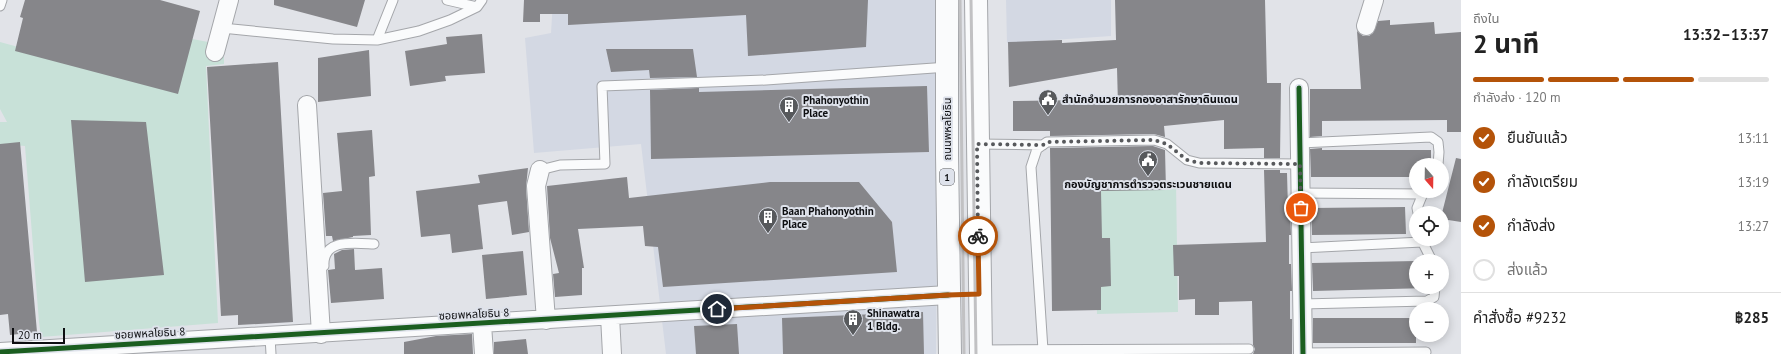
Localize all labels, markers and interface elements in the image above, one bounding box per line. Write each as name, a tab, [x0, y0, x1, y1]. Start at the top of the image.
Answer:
text: ถึงใน	[1473, 10, 1499, 27]
text: 13:32–13:37	[1683, 25, 1769, 44]
text: 2 นาที	[1473, 27, 1539, 60]
public building icon: สำนักอำนวยการกองอาสารักษาดินแดน	[1037, 88, 1059, 116]
text: กำลังส่ง · 120 m	[1473, 89, 1561, 106]
place label: สำนักอำนวยการกองอาสารักษาดินแดน	[1062, 92, 1238, 106]
place label: Phahonyothin Place	[803, 93, 869, 120]
building icon: Phahonyothin Place	[778, 95, 800, 123]
street label: ถนนพหลโยธิน	[940, 98, 954, 160]
icon: check	[1473, 127, 1495, 149]
text: ยืนยันแล้ว	[1507, 128, 1568, 147]
text: 13:11	[1738, 130, 1769, 147]
public building icon: กองบัญชาการตำรวจตระเวนชายแดน	[1137, 149, 1159, 177]
north arrow	[1409, 158, 1449, 198]
map controls	[1409, 158, 1449, 342]
road number: 1	[940, 169, 954, 185]
icon: check	[1473, 171, 1495, 193]
text: กำลังเตรียม	[1507, 172, 1578, 191]
text: 13:19	[1738, 174, 1769, 191]
place label: กองบัญชาการตำรวจตระเวนชายแดน	[1064, 177, 1232, 191]
pin	[1284, 191, 1318, 225]
icon: bag	[1290, 197, 1312, 219]
place label: Baan Phahonyothin Place	[782, 204, 874, 231]
building icon: Baan Phahonyothin Place	[757, 206, 779, 234]
button: locate	[1409, 206, 1449, 246]
icon: check	[1473, 215, 1495, 237]
courier	[958, 216, 998, 256]
text: กำลังส่ง	[1507, 216, 1555, 235]
text: 13:27	[1738, 218, 1769, 235]
icon: bike	[967, 225, 989, 247]
button: +	[1409, 254, 1449, 294]
text: ส่งแล้ว	[1507, 260, 1548, 279]
pin	[700, 292, 734, 326]
icon: home	[706, 298, 728, 320]
button: −	[1409, 302, 1449, 342]
street label: ซอยพหลโยธิน 8	[438, 305, 510, 323]
place label: Shinawatra 1 Bldg.	[867, 306, 920, 333]
building icon: Shinawatra 1 Bldg.	[842, 308, 864, 336]
text: คำสั่งซื้อ #9232	[1473, 308, 1567, 327]
text: ฿285	[1735, 308, 1769, 327]
street label: ซอยพหลโยธิน 8	[114, 324, 186, 342]
scale bar	[12, 326, 65, 345]
text: 20 m	[18, 328, 42, 342]

